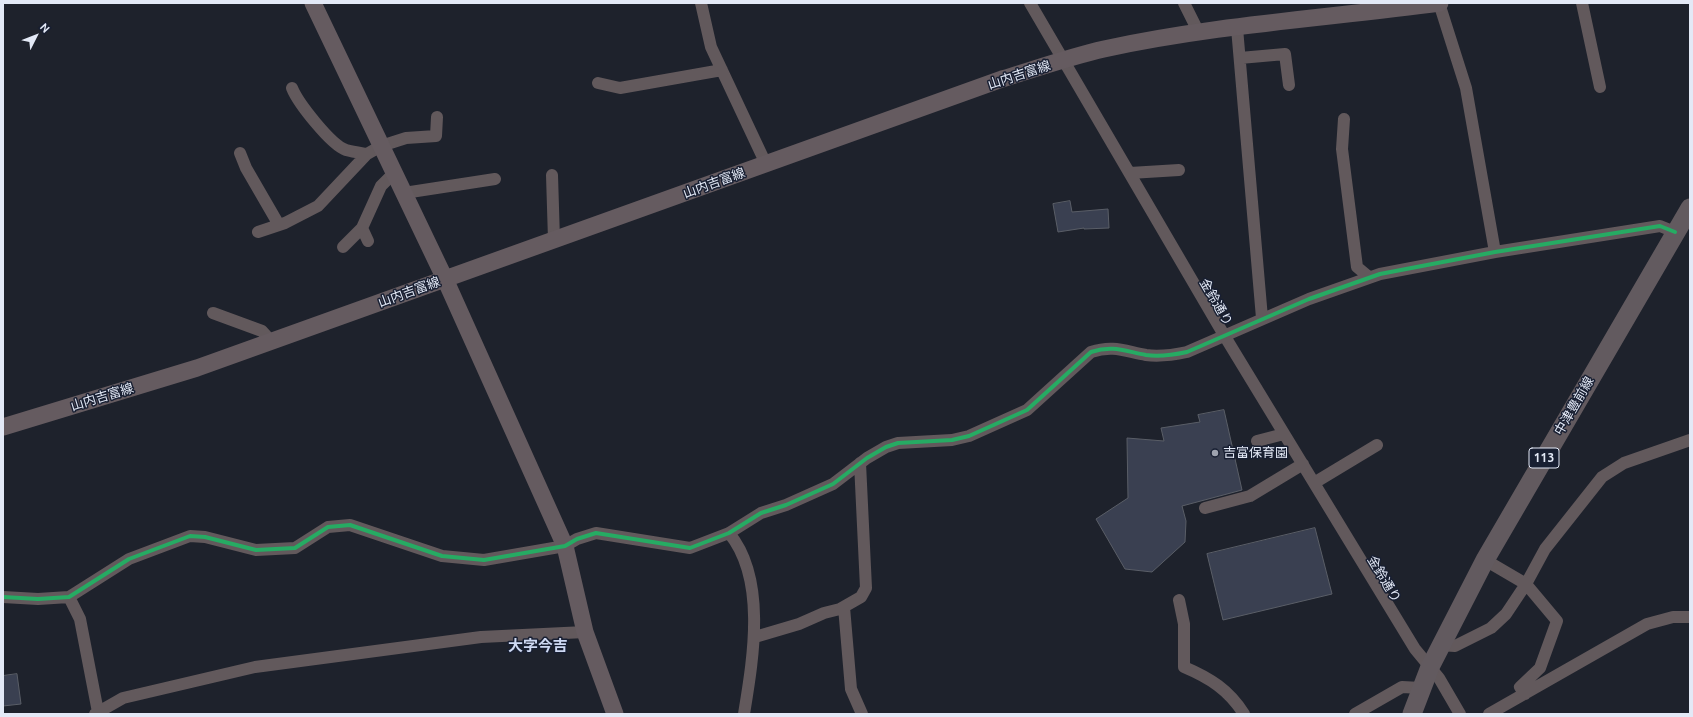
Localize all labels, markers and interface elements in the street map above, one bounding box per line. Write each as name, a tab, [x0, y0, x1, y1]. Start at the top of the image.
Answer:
north arrow	[16, 16, 56, 56]
text: N	[38, 21, 52, 35]
street label: 山内吉富線	[986, 58, 1052, 92]
street label: 山内吉富線	[681, 165, 747, 201]
street label: 山内吉富線	[376, 274, 442, 310]
street label: 金鈴通り	[1196, 276, 1236, 328]
street label: 中津豊前線	[1551, 374, 1597, 438]
street label: 山内吉富線	[69, 380, 135, 414]
place label: 吉富保育園	[1223, 445, 1288, 461]
marker: 吉富保育園	[1210, 448, 1220, 458]
road number: 113	[1529, 448, 1559, 468]
street label: 金鈴通り	[1364, 553, 1404, 605]
district label: 大字今吉	[508, 637, 568, 655]

